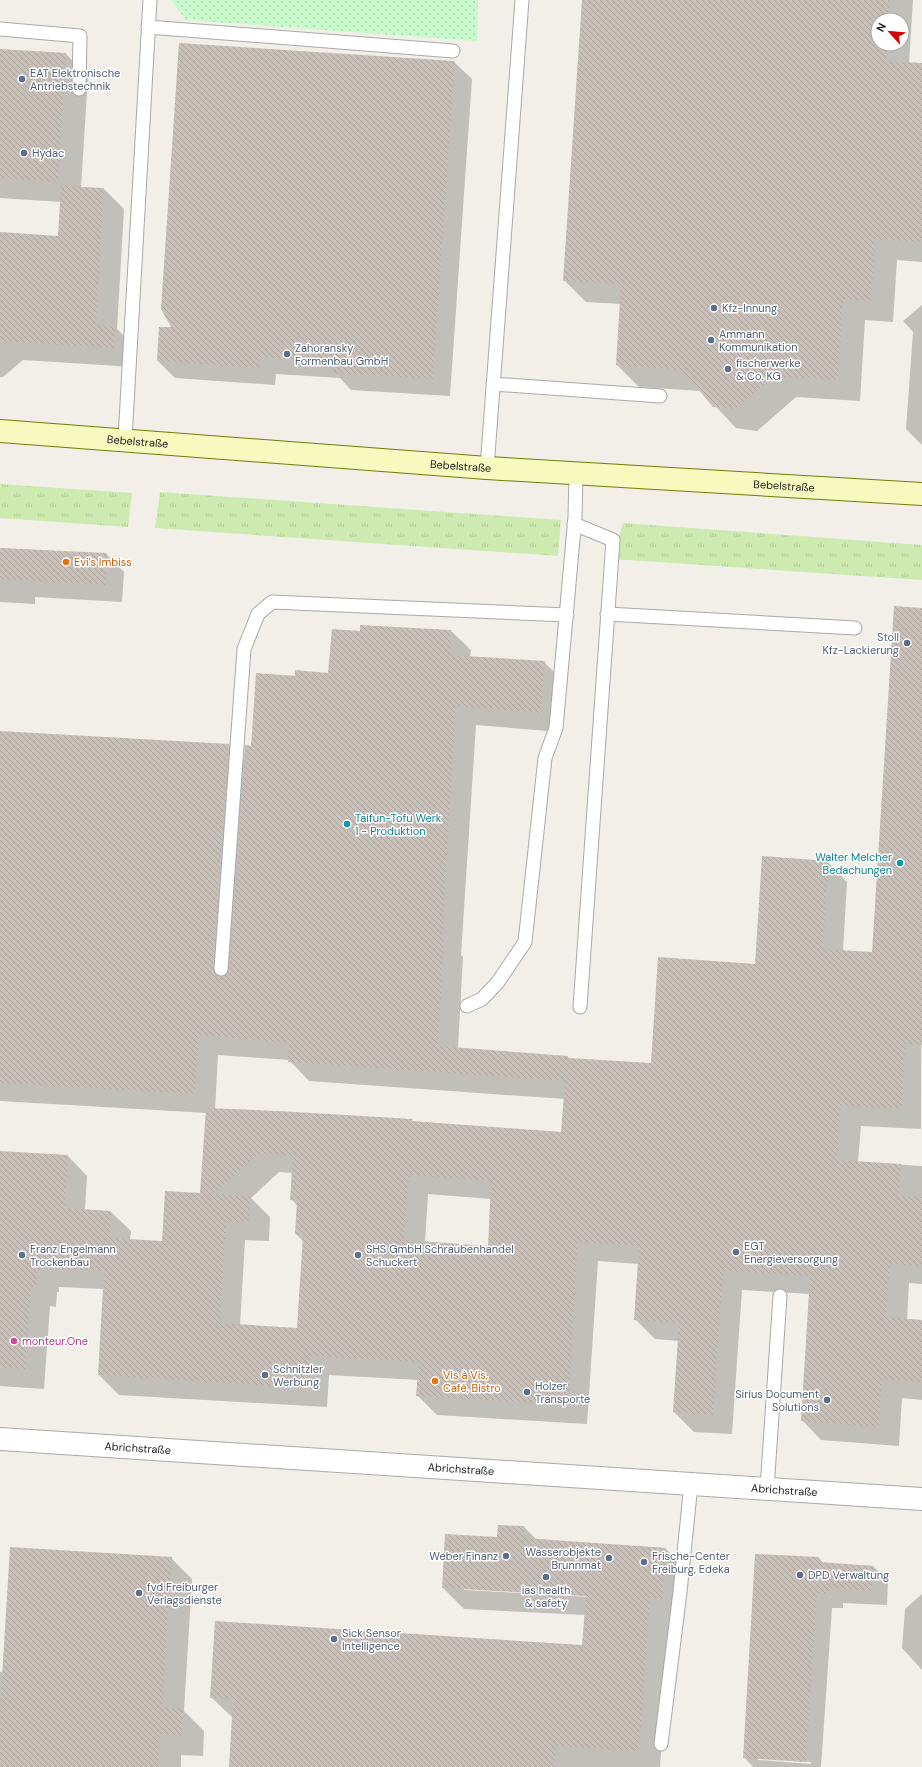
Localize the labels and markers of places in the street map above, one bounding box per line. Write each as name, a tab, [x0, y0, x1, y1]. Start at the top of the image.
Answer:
place label: EAT Elektronische Antriebstechnik	[30, 66, 120, 93]
marker: EAT Elektronische Antriebstechnik	[17, 74, 27, 84]
place label: Hydac	[32, 146, 64, 160]
marker: Hydac	[19, 148, 29, 158]
place label: Kfz-Innung	[722, 301, 777, 315]
marker: Kfz-Innung	[709, 303, 719, 313]
place label: Ammann Kommunikation	[719, 327, 798, 354]
marker: Ammann Kommunikation	[706, 335, 716, 345]
place label: Zahoransky Formenbau GmbH	[295, 341, 388, 368]
marker: Zahoransky Formenbau GmbH	[282, 349, 292, 359]
place label: fischerwerke & Co. KG	[736, 356, 801, 383]
marker: fischerwerke & Co. KG	[723, 364, 733, 374]
place label: Evi's Imbiss	[74, 555, 132, 569]
marker: Evi's Imbiss	[61, 557, 71, 567]
place label: Stoll Kfz-Lackierung	[823, 630, 899, 657]
marker: Stoll Kfz-Lackierung	[902, 638, 912, 648]
place label: Taifun-Tofu Werk 1 - Produktion	[355, 811, 442, 838]
marker: Taifun-Tofu Werk 1 - Produktion	[342, 819, 352, 829]
place label: Walter Melcher Bedachungen	[815, 850, 892, 877]
marker: Walter Melcher Bedachungen	[895, 858, 905, 868]
place label: EGT Energieversorgung	[744, 1239, 838, 1266]
place label: Franz Engelmann Trockenbau	[30, 1242, 116, 1269]
place label: SHS GmbH Schraubenhandel Schuckert	[366, 1242, 514, 1269]
marker: EGT Energieversorgung	[731, 1247, 741, 1257]
marker: Franz Engelmann Trockenbau	[17, 1250, 27, 1260]
marker: SHS GmbH Schraubenhandel Schuckert	[353, 1250, 363, 1260]
place label: monteur.One	[22, 1334, 88, 1348]
marker: monteur.One	[9, 1336, 19, 1346]
place label: Schnitzler Werbung	[273, 1362, 323, 1389]
place label: Vis à Vis, Café, Bistro	[443, 1368, 501, 1395]
marker: Schnitzler Werbung	[260, 1370, 270, 1380]
marker: Vis à Vis, Café, Bistro	[430, 1376, 440, 1386]
place label: Holzer Transporte	[535, 1379, 590, 1406]
marker: Holzer Transporte	[522, 1387, 532, 1397]
place label: Sirius Document Solutions	[735, 1387, 819, 1414]
marker: Sirius Document Solutions	[822, 1395, 832, 1405]
place label: Wasserobjekte Brunnmat	[525, 1545, 601, 1572]
place label: Weber Finanz	[429, 1549, 498, 1563]
place label: Frische-Center Freiburg, Edeka	[652, 1549, 730, 1576]
marker: Weber Finanz	[501, 1551, 511, 1561]
marker: Wasserobjekte Brunnmat	[604, 1553, 614, 1563]
marker: Frische-Center Freiburg, Edeka	[639, 1557, 649, 1567]
place label: DPD Verwaltung	[808, 1568, 889, 1582]
marker: DPD Verwaltung	[795, 1570, 805, 1580]
marker: ias health & safety	[541, 1572, 551, 1582]
place label: fvd Freiburger Verlagsdienste	[147, 1580, 222, 1607]
place label: ias health & safety	[522, 1583, 570, 1610]
marker: fvd Freiburger Verlagsdienste	[134, 1588, 144, 1598]
place label: Sick Sensor Intelligence	[342, 1626, 401, 1653]
marker: Sick Sensor Intelligence	[329, 1634, 339, 1644]

